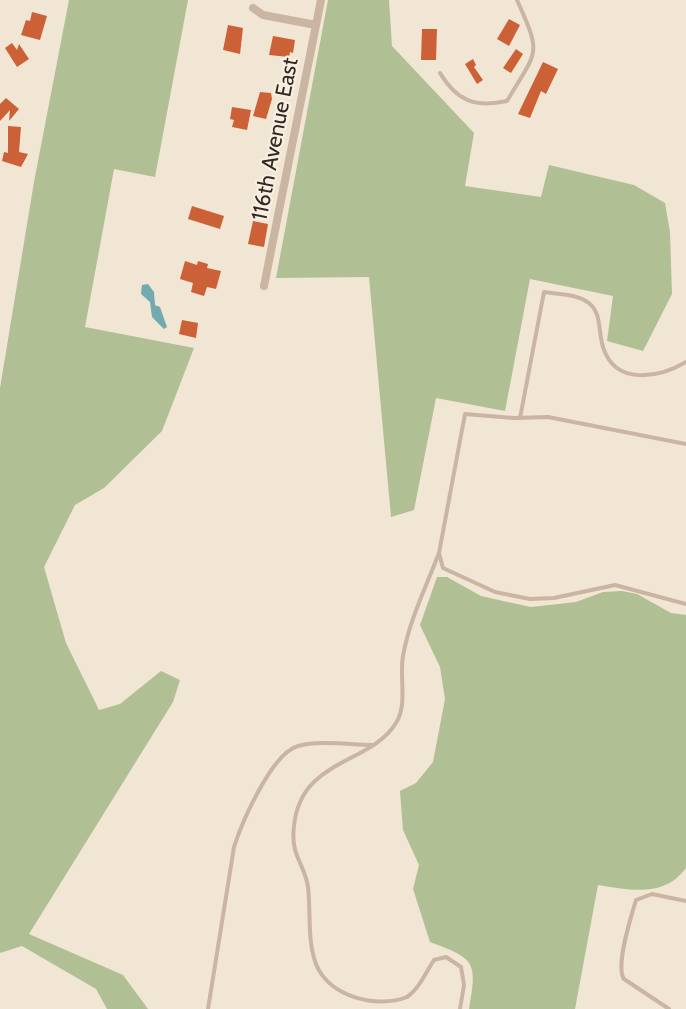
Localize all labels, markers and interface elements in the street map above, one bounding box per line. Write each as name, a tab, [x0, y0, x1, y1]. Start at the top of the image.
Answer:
street label: 116th Avenue East	[245, 55, 304, 223]

